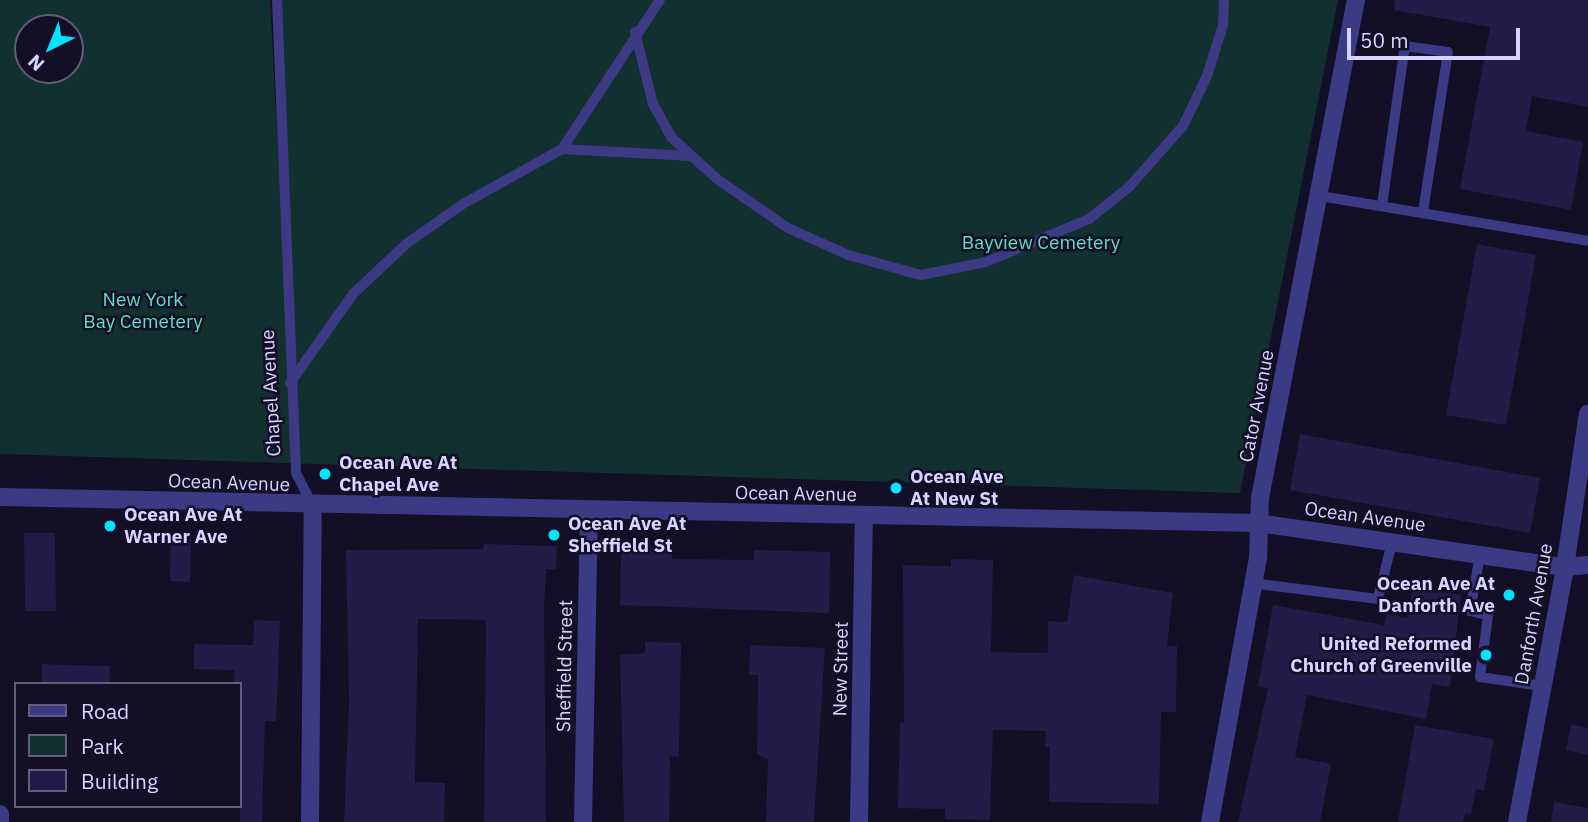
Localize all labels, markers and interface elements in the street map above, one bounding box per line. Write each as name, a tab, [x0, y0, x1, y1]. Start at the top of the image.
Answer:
north arrow	[14, 14, 84, 84]
scale bar	[1350, 14, 1523, 58]
text: 50 m	[1360, 26, 1409, 54]
text: N	[23, 49, 49, 76]
park label: Bayview Cemetery	[962, 232, 1120, 254]
park label: New York Bay Cemetery	[83, 289, 203, 333]
street label: Chapel Avenue	[256, 329, 286, 457]
street label: Cator Avenue	[1235, 348, 1279, 464]
place label: Ocean Ave At Chapel Ave	[339, 452, 457, 496]
marker: Ocean Ave At Chapel Ave	[317, 466, 333, 482]
place label: Ocean Ave At New St	[910, 466, 1004, 510]
street label: Ocean Avenue	[168, 469, 290, 497]
marker: Ocean Ave At New St	[888, 480, 904, 496]
street label: Ocean Avenue	[735, 482, 857, 506]
street label: Ocean Avenue	[1303, 497, 1427, 537]
place label: Ocean Ave At Warner Ave	[124, 504, 242, 548]
place label: Ocean Ave At Sheffield St	[568, 513, 686, 557]
marker: Ocean Ave At Warner Ave	[102, 518, 118, 534]
marker: Ocean Ave At Sheffield St	[546, 527, 562, 543]
street label: Danforth Avenue	[1510, 542, 1558, 686]
place label: Ocean Ave At Danforth Ave	[1377, 573, 1495, 617]
marker: Ocean Ave At Danforth Ave	[1501, 587, 1517, 603]
street label: Sheffield Street	[552, 600, 578, 732]
street label: New Street	[829, 621, 853, 717]
place label: United Reformed Church of Greenville	[1290, 633, 1472, 677]
marker: United Reformed Church of Greenville	[1478, 647, 1494, 663]
legend	[14, 682, 242, 808]
text: Road	[81, 697, 129, 725]
text: Park	[81, 732, 124, 760]
text: Building	[81, 767, 158, 795]

